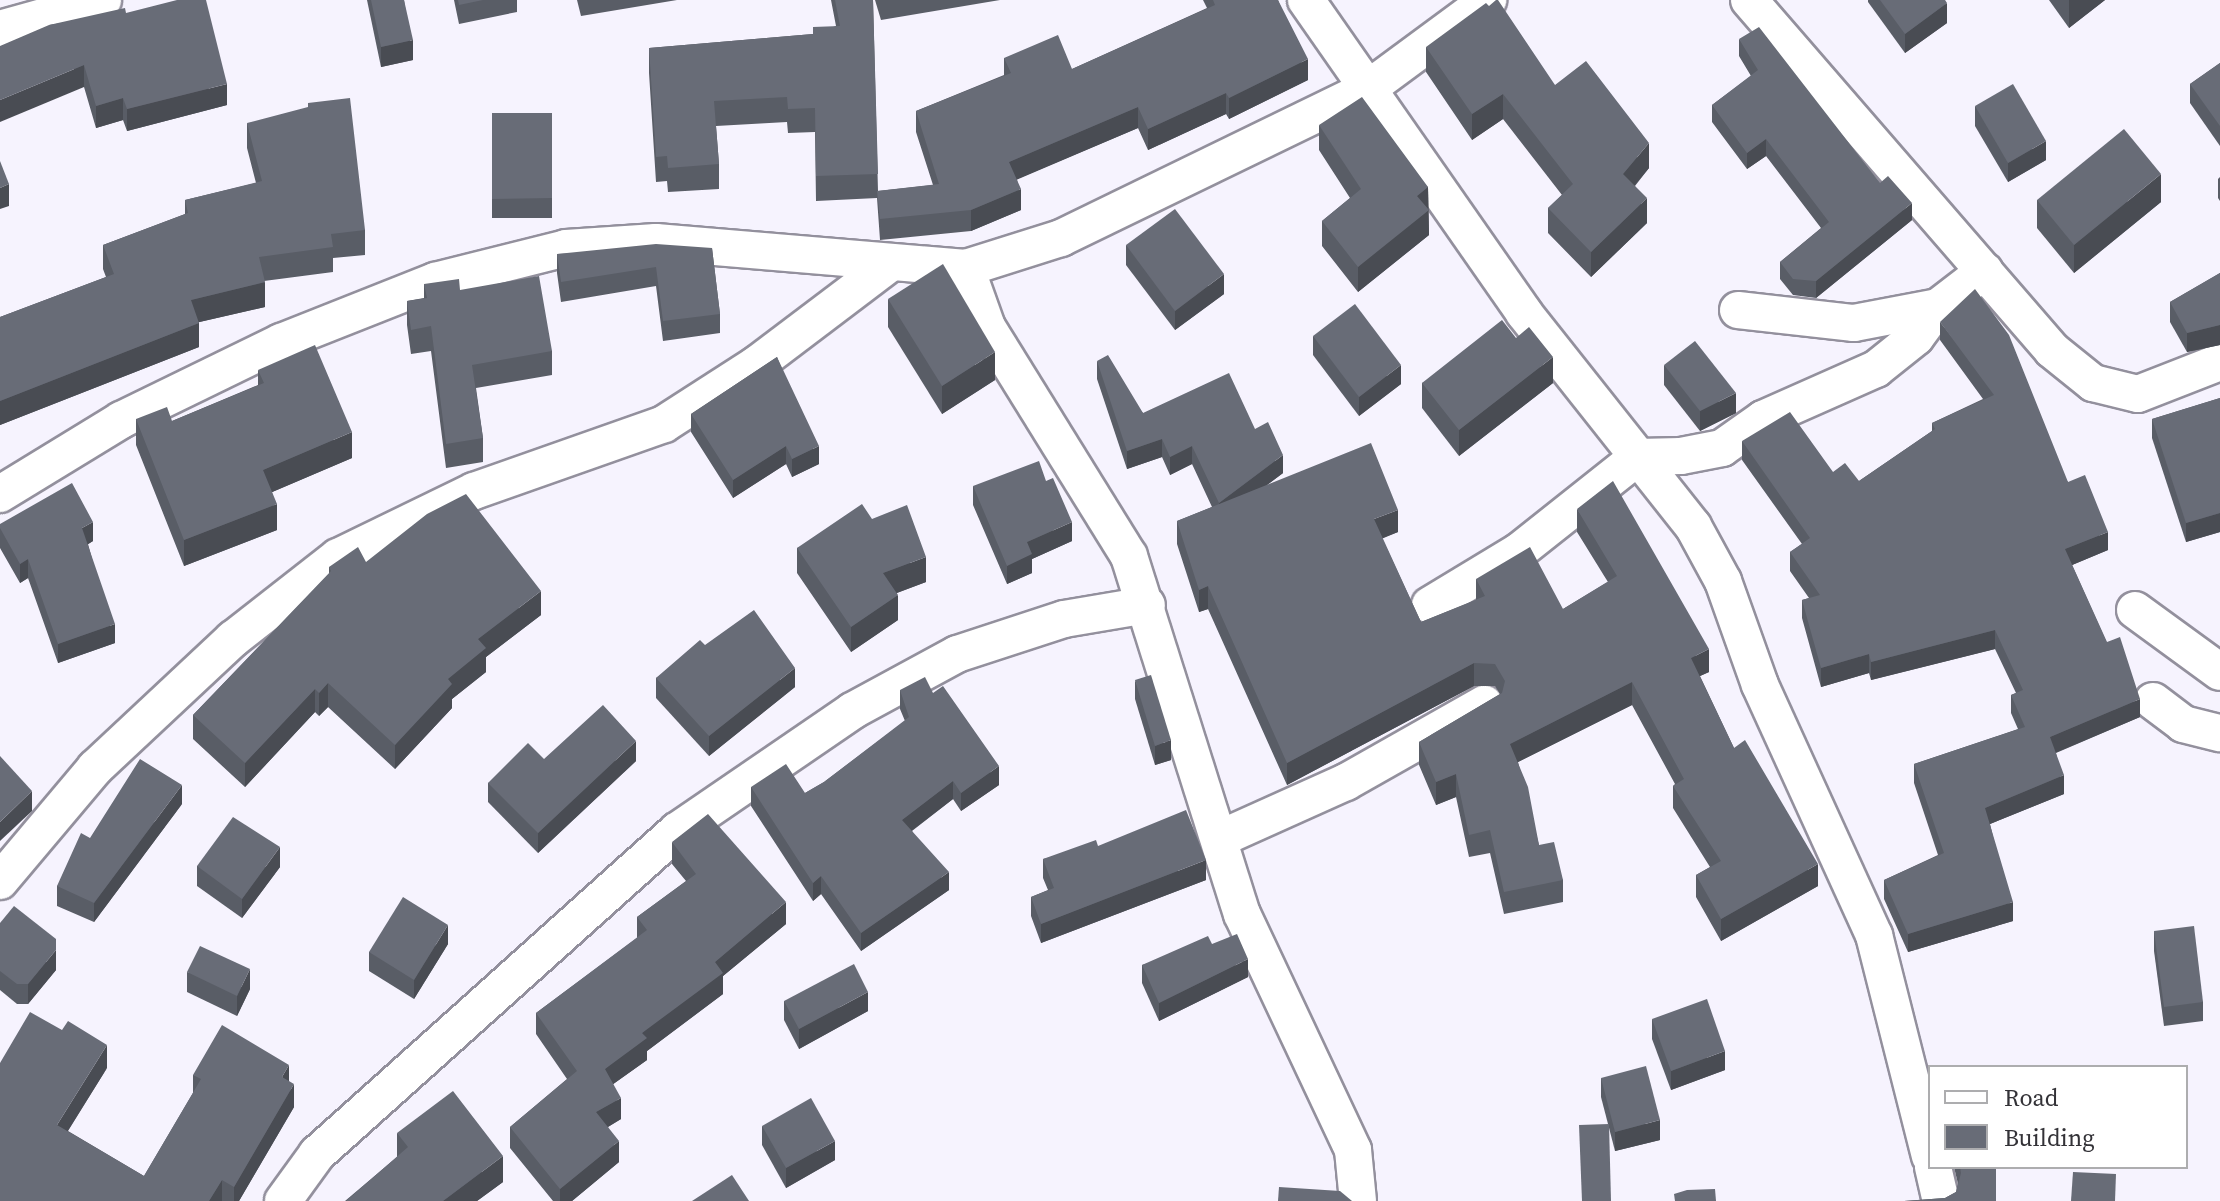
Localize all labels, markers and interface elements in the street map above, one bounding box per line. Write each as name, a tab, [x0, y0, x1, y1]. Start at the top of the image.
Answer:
legend	[1928, 1065, 2188, 1169]
text: Road	[2004, 1081, 2058, 1114]
text: Building	[2004, 1121, 2095, 1154]

